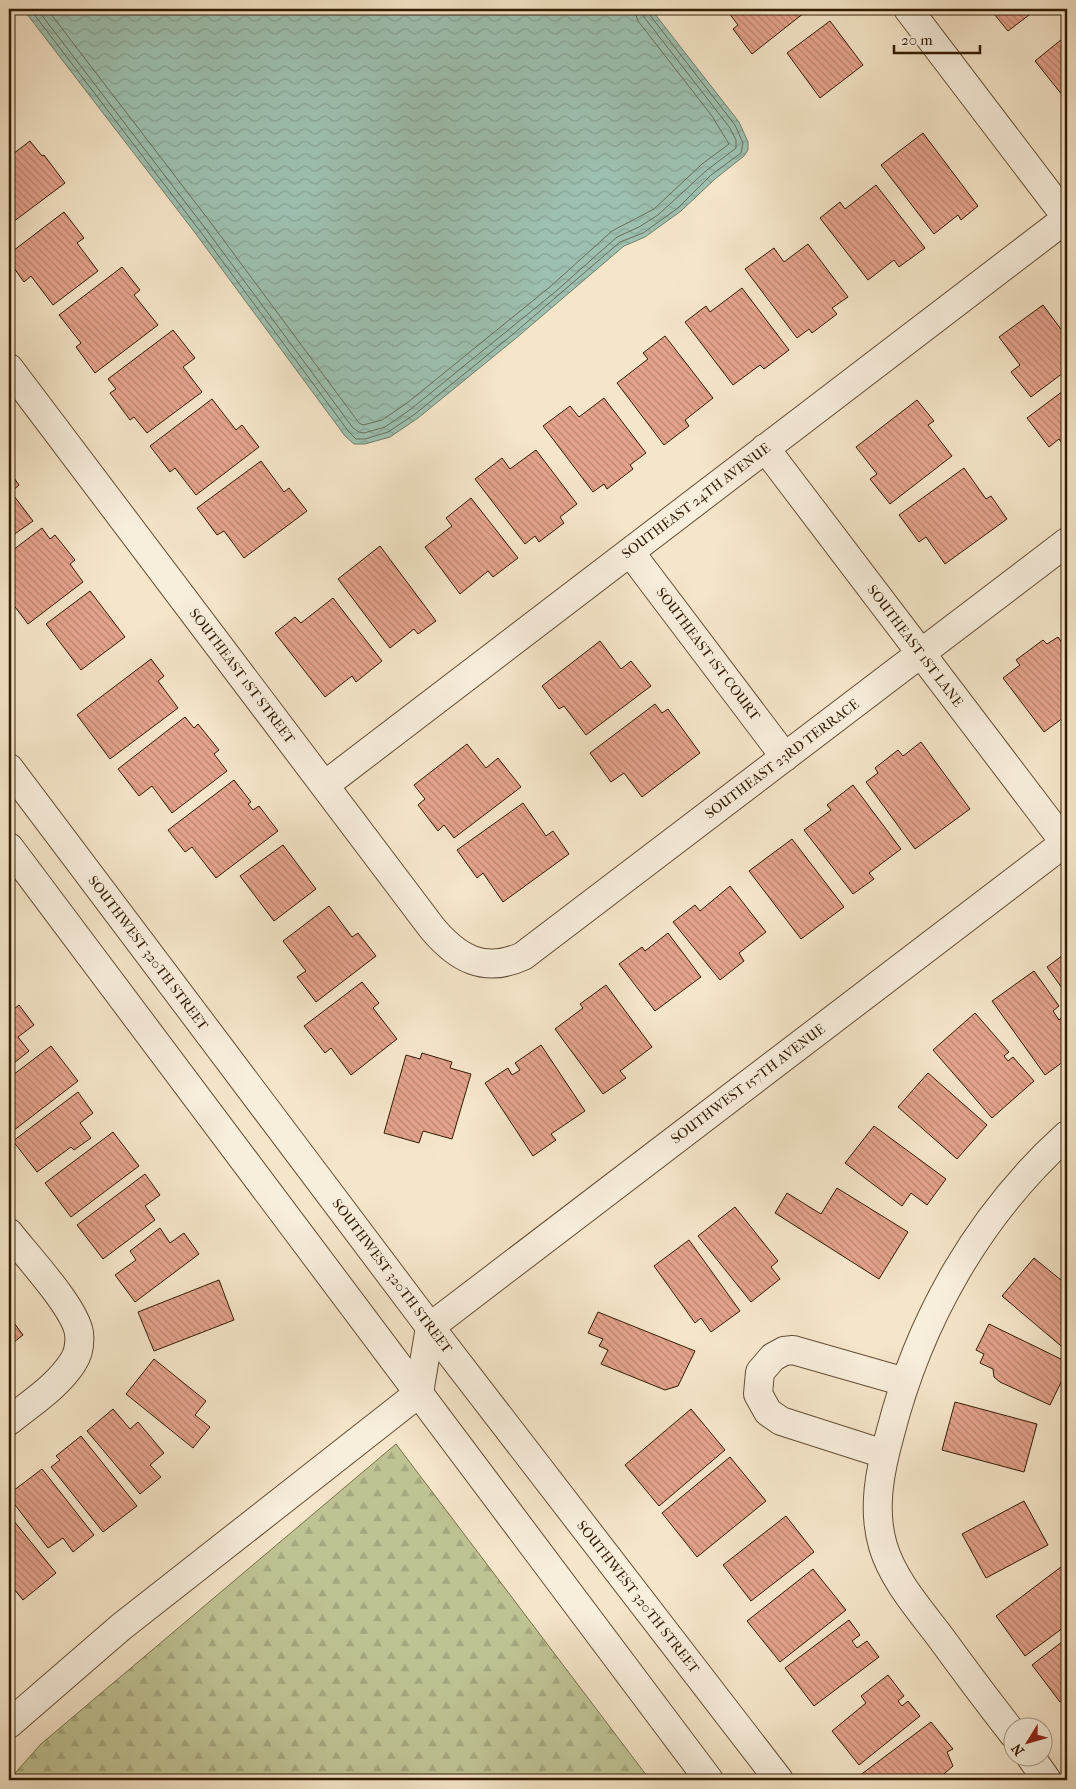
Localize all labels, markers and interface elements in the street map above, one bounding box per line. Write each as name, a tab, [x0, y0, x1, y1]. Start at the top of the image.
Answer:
scale bar	[894, 22, 980, 54]
text: 20 m	[901, 31, 933, 49]
street label: SOUTHEAST 24TH AVENUE	[618, 439, 774, 562]
street label: SOUTHEAST 1ST LANE	[864, 582, 967, 711]
street label: SOUTHEAST 1ST COURT	[653, 584, 764, 724]
street label: SOUTHEAST 1ST STREET	[186, 605, 299, 747]
street label: SOUTHEAST 23RD TERRACE	[702, 695, 863, 823]
street label: SOUTHWEST 320TH STREET	[84, 872, 212, 1034]
street label: SOUTHWEST 157TH AVENUE	[668, 1020, 829, 1148]
street label: SOUTHWEST 320TH STREET	[328, 1195, 456, 1357]
street label: SOUTHWEST 320TH STREET	[573, 1517, 703, 1677]
north arrow	[1004, 1716, 1054, 1766]
text: N	[1008, 1740, 1028, 1759]

